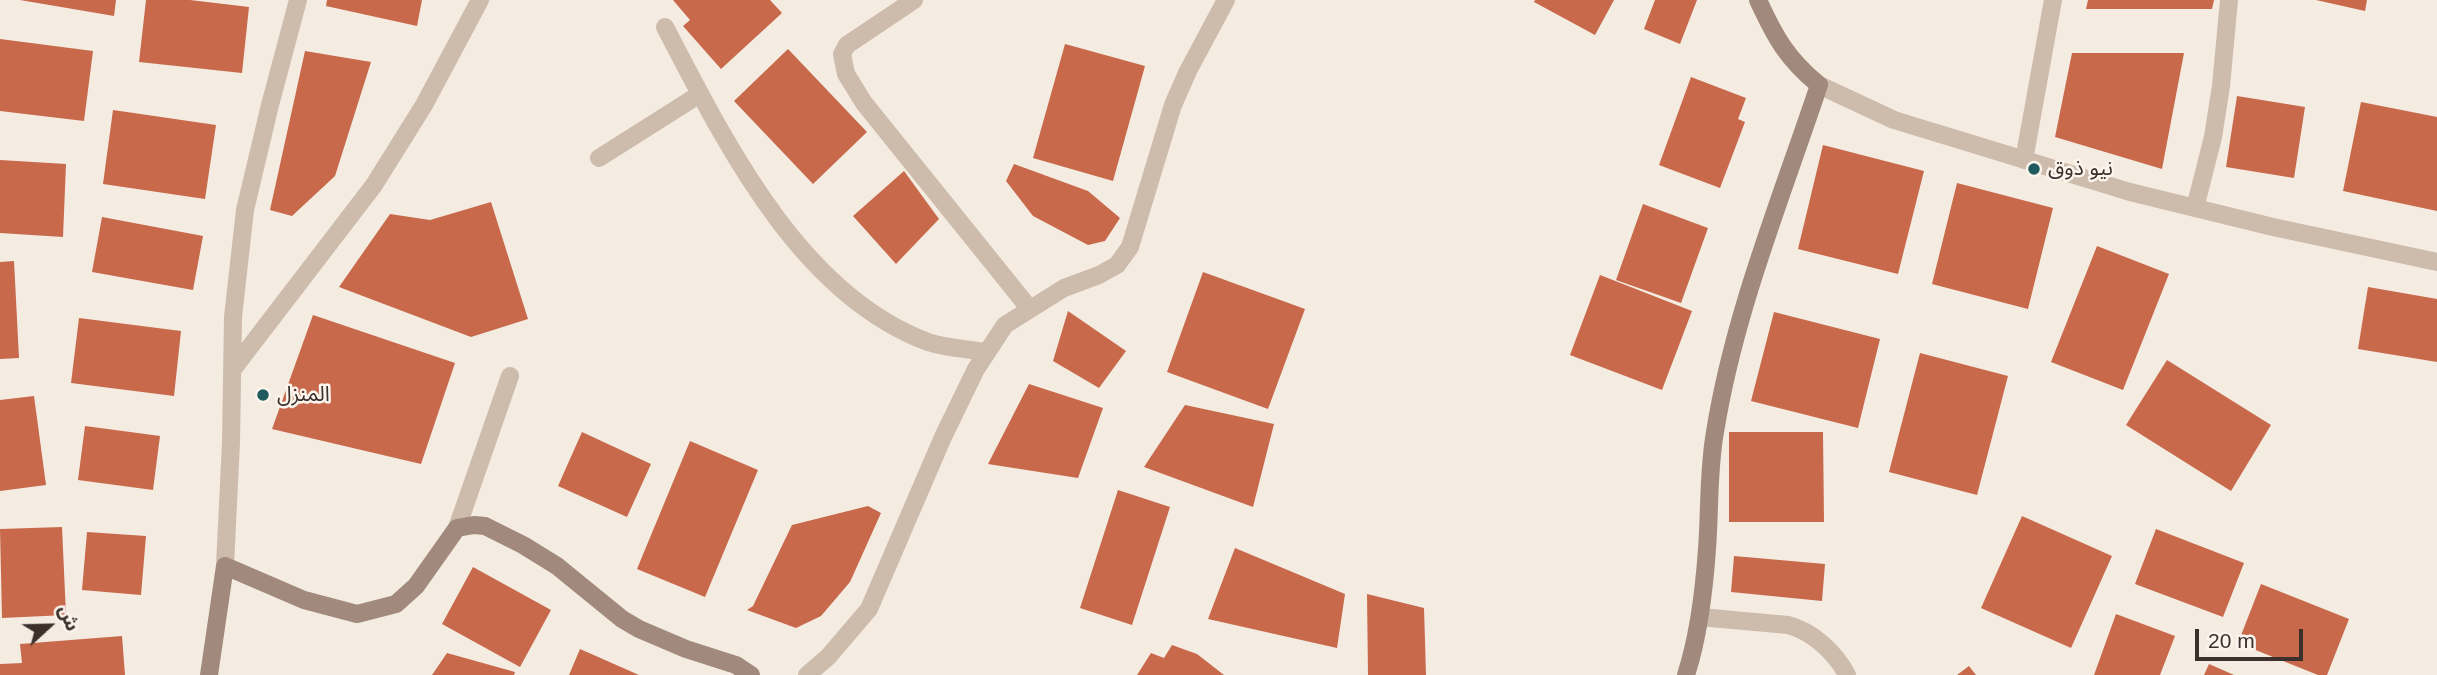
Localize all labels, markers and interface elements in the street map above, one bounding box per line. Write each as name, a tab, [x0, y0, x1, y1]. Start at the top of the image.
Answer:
place label: نيو ذوق	[2048, 156, 2113, 182]
marker: نيو ذوق	[2026, 161, 2042, 177]
place label: المنزل	[277, 382, 330, 408]
marker: المنزل	[255, 387, 271, 403]
north arrow	[14, 591, 84, 661]
text: ش	[54, 602, 84, 634]
scale bar	[2199, 616, 2308, 660]
text: 20 m	[2208, 629, 2255, 652]

